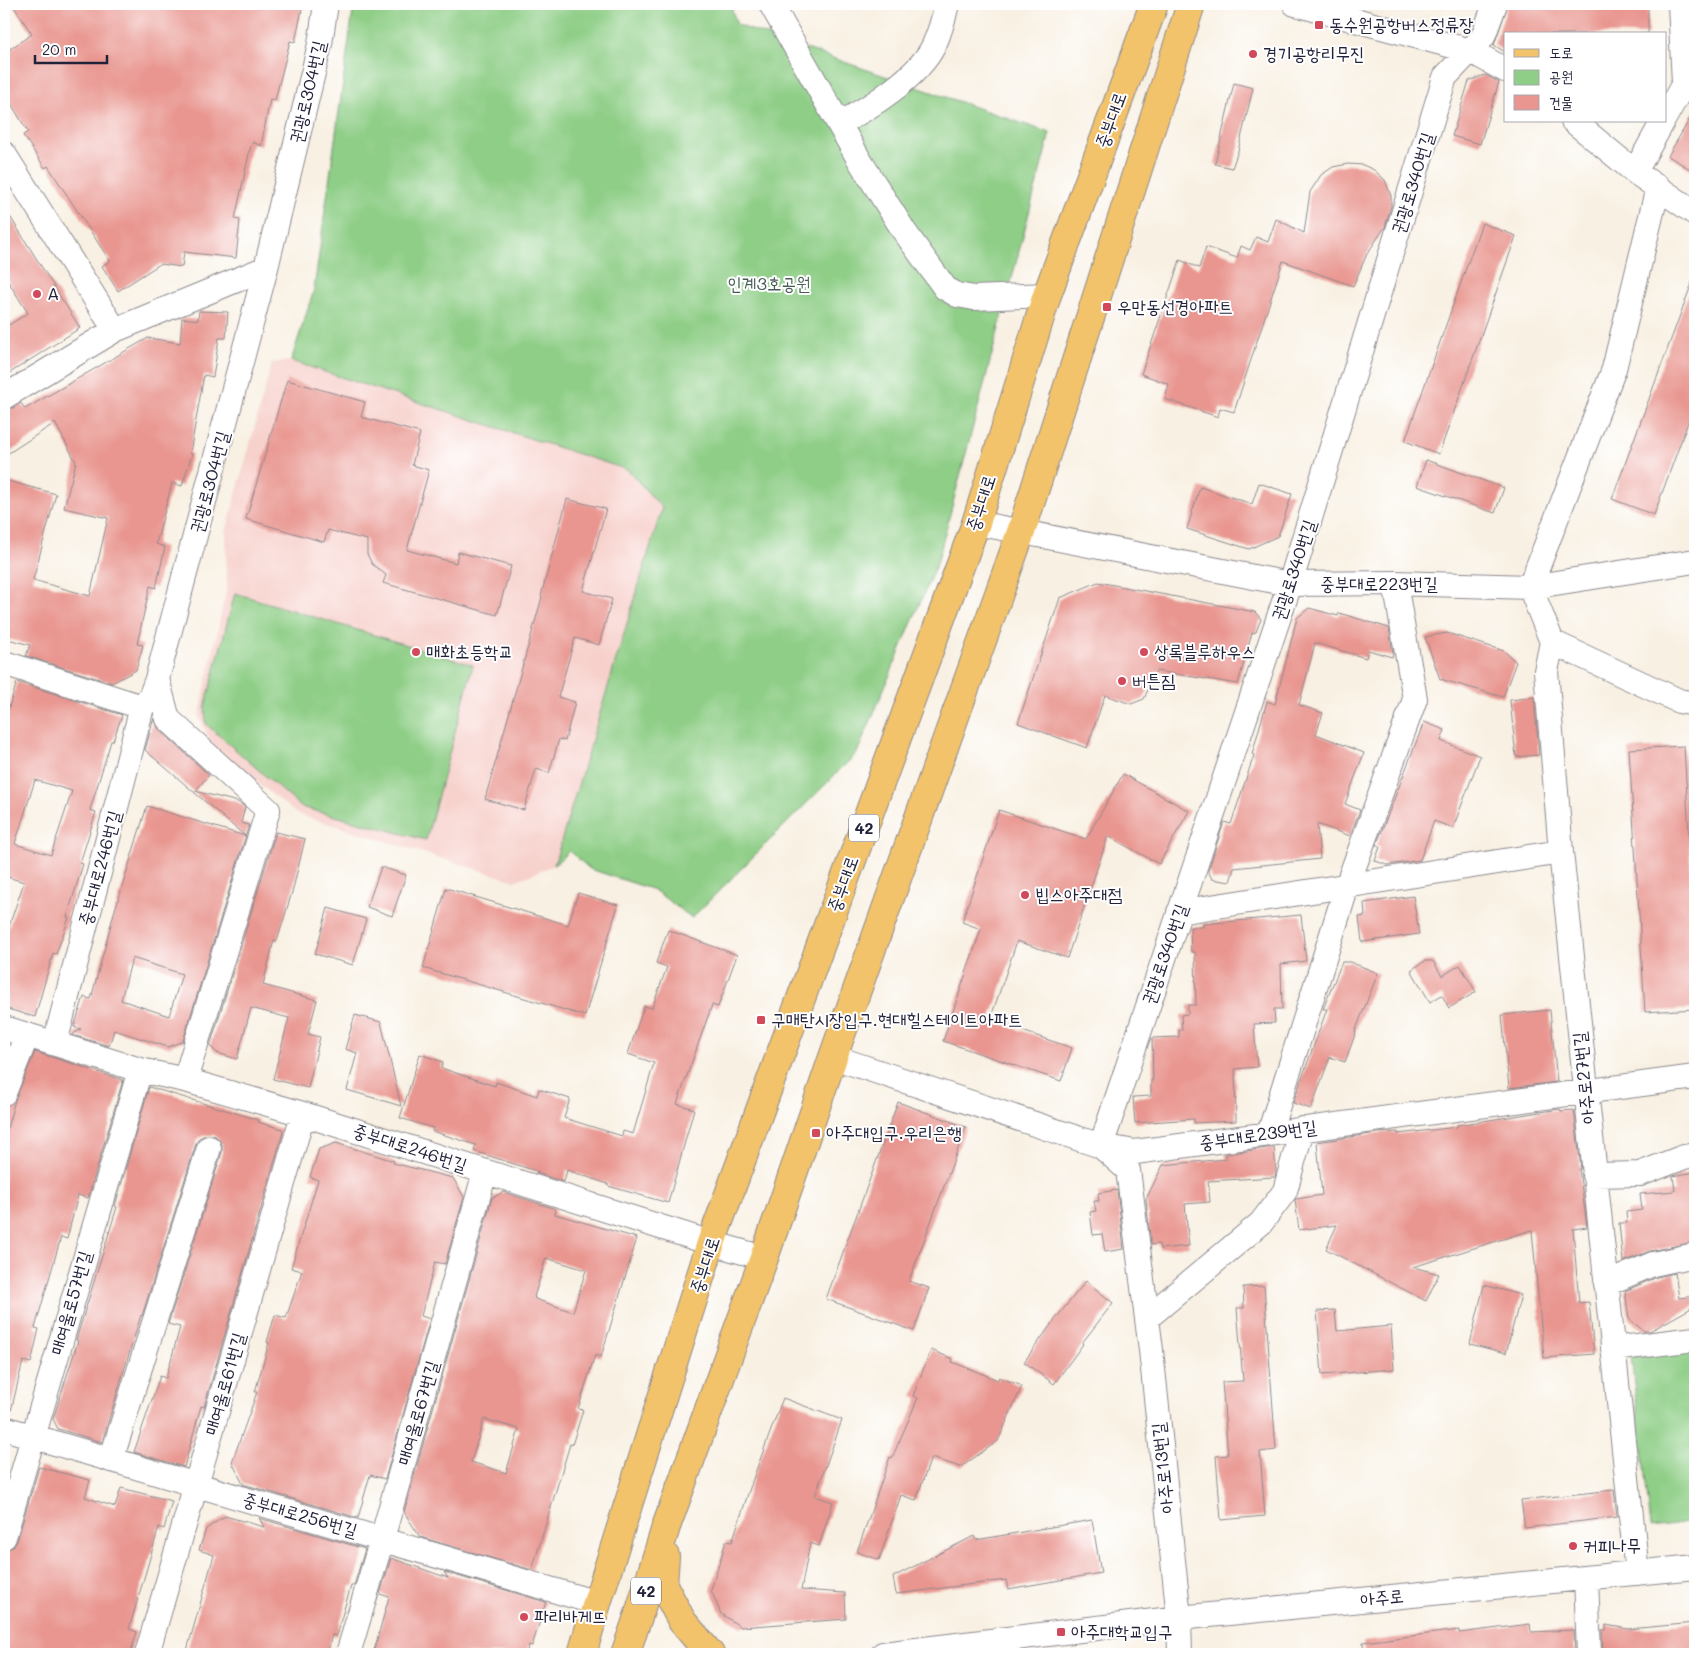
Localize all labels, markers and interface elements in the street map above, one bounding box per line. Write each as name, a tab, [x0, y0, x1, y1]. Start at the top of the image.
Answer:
place label: 동수원공항버스정류장	[1329, 12, 1474, 36]
marker: 동수원공항버스정류장	[1313, 19, 1325, 31]
scale bar	[35, 32, 108, 64]
legend	[1504, 32, 1666, 122]
street label: 권광로304번길	[284, 38, 331, 145]
text: 20 m	[42, 39, 76, 59]
place label: 경기공항리무진	[1263, 41, 1364, 65]
text: 도로	[1549, 42, 1573, 62]
marker: 경기공항리무진	[1247, 48, 1259, 60]
text: 공원	[1549, 66, 1573, 86]
street label: 중부대로	[1089, 88, 1131, 151]
text: 건물	[1549, 92, 1573, 112]
street label: 권광로340번길	[1385, 129, 1439, 236]
park label: 인계3호공원	[728, 271, 810, 295]
place label: A	[47, 281, 59, 305]
marker: A	[31, 288, 43, 300]
place label: 우만동선경아파트	[1117, 294, 1233, 318]
marker: 우만동선경아파트	[1101, 301, 1113, 313]
street label: 권광로304번길	[184, 428, 234, 535]
street label: 중부대로	[960, 471, 1000, 534]
street label: 권광로340번길	[1265, 516, 1321, 623]
street label: 중부대로223번길	[1320, 571, 1438, 595]
place label: 매화초등학교	[426, 639, 513, 663]
place label: 상록블루하우스	[1154, 639, 1255, 663]
marker: 매화초등학교	[410, 646, 422, 658]
marker: 상록블루하우스	[1138, 646, 1150, 658]
place label: 버튼짐	[1132, 668, 1175, 692]
marker: 버튼짐	[1116, 675, 1128, 687]
street label: 중부대로246번길	[72, 807, 126, 928]
road number: 42	[849, 814, 879, 841]
street label: 중부대로	[821, 852, 863, 915]
place label: 빕스아주대점	[1035, 882, 1122, 906]
marker: 빕스아주대점	[1019, 889, 1031, 901]
street label: 권광로340번길	[1136, 900, 1193, 1007]
place label: 구매탄시장입구.현대힐스테이트아파트	[771, 1007, 1023, 1031]
marker: 구매탄시장입구.현대힐스테이트아파트	[755, 1014, 767, 1026]
street label: 아주로27번길	[1566, 1030, 1600, 1125]
street label: 중부대로239번길	[1198, 1114, 1319, 1154]
street label: 중부대로246번길	[350, 1117, 471, 1177]
place label: 아주대입구.우리은행	[826, 1120, 962, 1144]
marker: 아주대입구.우리은행	[810, 1127, 822, 1139]
street label: 중부대로	[684, 1233, 724, 1296]
street label: 매여울로57번길	[44, 1247, 97, 1358]
street label: 매여울로61번길	[198, 1329, 250, 1438]
street label: 매여울로67번길	[391, 1357, 444, 1468]
street label: 아주로13번길	[1145, 1421, 1179, 1515]
street label: 중부대로256번길	[240, 1486, 361, 1542]
place label: 커피나무	[1583, 1533, 1641, 1557]
marker: 커피나무	[1567, 1540, 1579, 1552]
road number: 42	[631, 1578, 661, 1604]
street label: 아주로	[1359, 1583, 1405, 1611]
place label: 파리바게뜨	[534, 1604, 606, 1628]
marker: 파리바게뜨	[518, 1611, 530, 1623]
place label: 아주대학교입구	[1071, 1619, 1172, 1643]
marker: 아주대학교입구	[1055, 1626, 1067, 1638]

